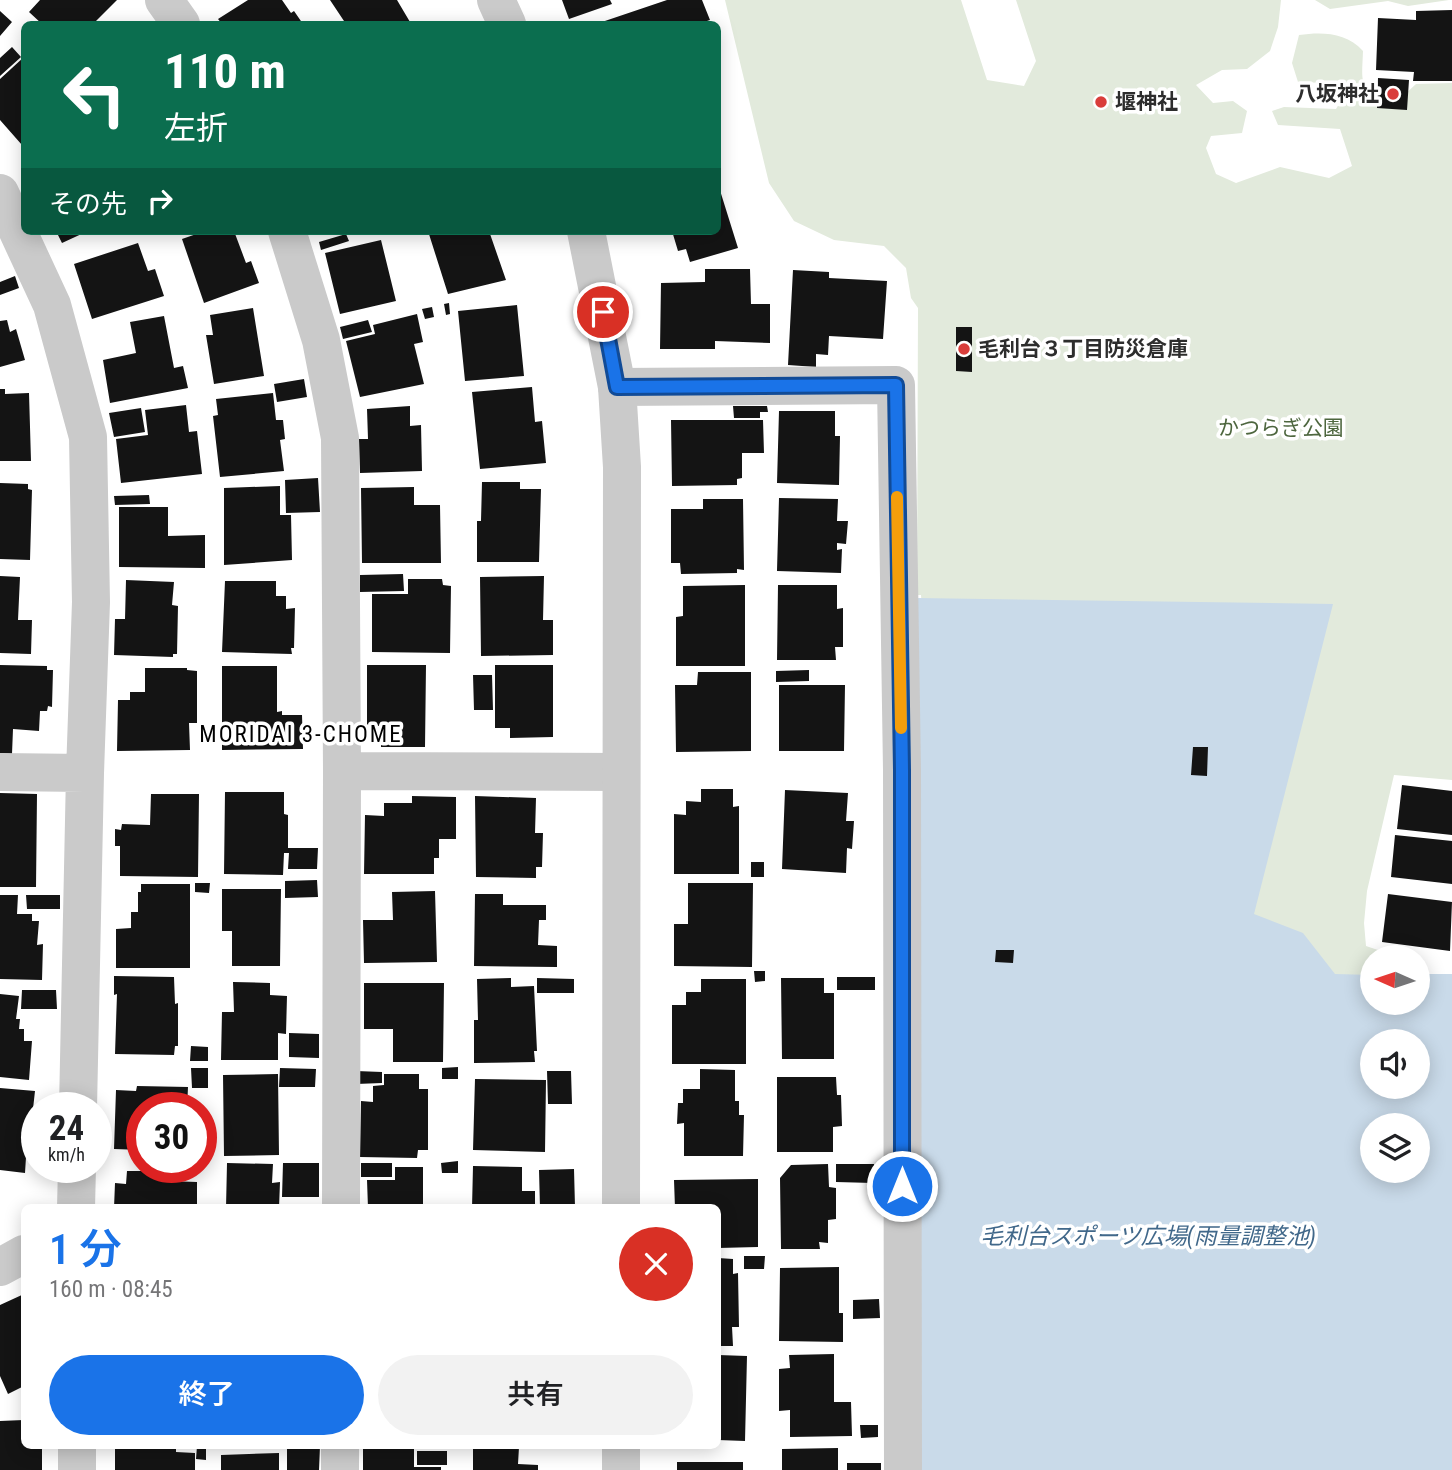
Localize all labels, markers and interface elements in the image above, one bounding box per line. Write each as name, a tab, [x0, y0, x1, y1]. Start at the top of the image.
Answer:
text: 110 m	[164, 43, 286, 100]
icon: left	[49, 49, 140, 140]
place label: 八坂神社	[1295, 82, 1379, 106]
marker: 八坂神社	[1385, 86, 1401, 102]
place label: 堰神社	[1115, 90, 1178, 114]
marker: 堰神社	[1093, 94, 1109, 110]
text: 左折	[164, 109, 228, 147]
icon: right	[141, 182, 179, 220]
text: その先	[49, 189, 127, 219]
pin	[573, 282, 633, 342]
icon: arrive	[584, 293, 622, 331]
place label: 毛利台３丁目防災倉庫	[978, 337, 1188, 361]
marker: 毛利台３丁目防災倉庫	[956, 341, 972, 357]
park label: かつらぎ公園	[1218, 416, 1344, 440]
district label: MORIDAI 3-CHOME	[199, 721, 403, 748]
north arrow	[1360, 945, 1430, 1015]
map controls	[1360, 945, 1430, 1183]
button: sound	[1360, 1029, 1430, 1099]
speed limit sign: 30	[126, 1092, 217, 1183]
text: 24	[49, 1108, 84, 1149]
button: layers	[1360, 1113, 1430, 1183]
text: km/h	[48, 1144, 85, 1165]
position arrow	[865, 1149, 939, 1223]
water label: 毛利台スポーツ広場(雨量調整池)	[980, 1223, 1316, 1250]
text: 1 分	[49, 1225, 122, 1274]
button: close	[619, 1227, 693, 1301]
text: 160 m · 08:45	[49, 1276, 173, 1303]
button: 終了	[49, 1355, 364, 1435]
button: 共有	[378, 1355, 693, 1435]

